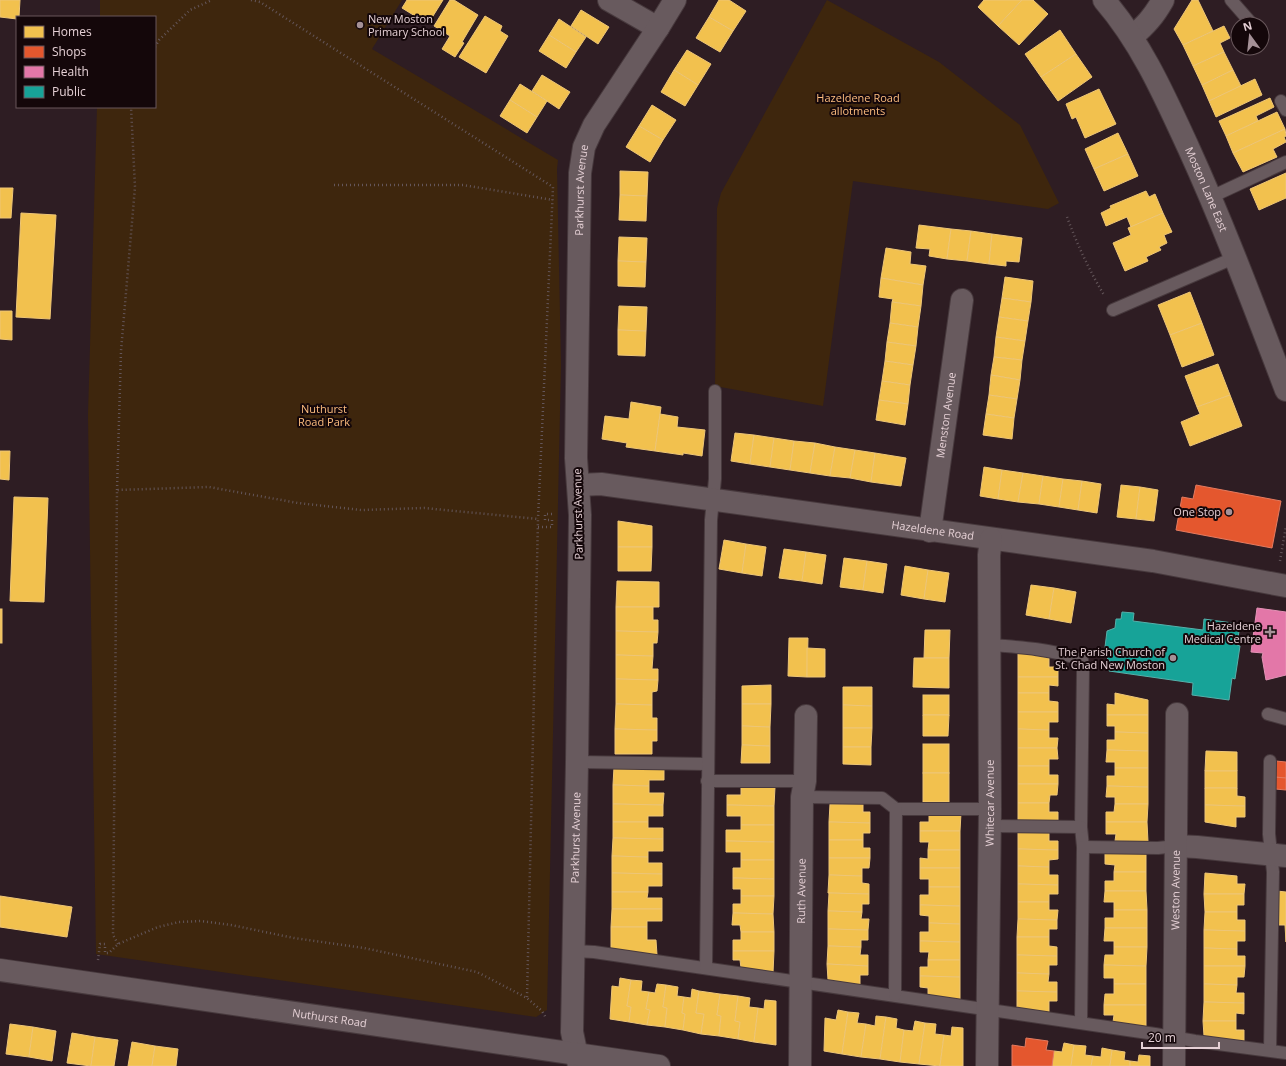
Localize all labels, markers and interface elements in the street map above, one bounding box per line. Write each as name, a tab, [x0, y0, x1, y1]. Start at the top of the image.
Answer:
place label: New Moston Primary School	[368, 11, 445, 39]
legend	[16, 16, 156, 108]
north arrow	[1230, 16, 1270, 56]
text: N	[1241, 17, 1254, 34]
marker: New Moston Primary School	[355, 20, 365, 30]
text: Homes	[52, 23, 92, 40]
text: Shops	[52, 43, 87, 60]
text: Health	[52, 63, 89, 80]
text: Public	[52, 83, 86, 100]
park label: Hazeldene Road allotments	[816, 90, 900, 118]
street label: Parkhurst Avenue	[571, 143, 591, 236]
street label: Moston Lane East	[1182, 144, 1232, 234]
street label: Menston Avenue	[932, 371, 959, 459]
park label: Nuthurst Road Park	[298, 401, 350, 429]
street label: Parkhurst Avenue	[569, 468, 586, 560]
place label: One Stop	[1173, 504, 1221, 519]
marker: One Stop	[1224, 507, 1234, 517]
street label: Hazeldene Road	[891, 517, 975, 543]
place label: Hazeldene Medical Centre	[1184, 618, 1261, 646]
marker: Hazeldene Medical Centre	[1264, 626, 1276, 638]
place label: The Parish Church of St. Chad New Moston	[1055, 644, 1166, 672]
marker: The Parish Church of St. Chad New Moston	[1168, 653, 1178, 663]
street label: Whitecar Avenue	[982, 760, 997, 847]
street label: Parkhurst Avenue	[567, 792, 583, 884]
street label: Weston Avenue	[1167, 850, 1183, 930]
street label: Ruth Avenue	[793, 858, 809, 924]
street label: Nuthurst Road	[291, 1005, 368, 1030]
scale bar	[1142, 1024, 1219, 1050]
text: 20 m	[1148, 1029, 1176, 1046]

